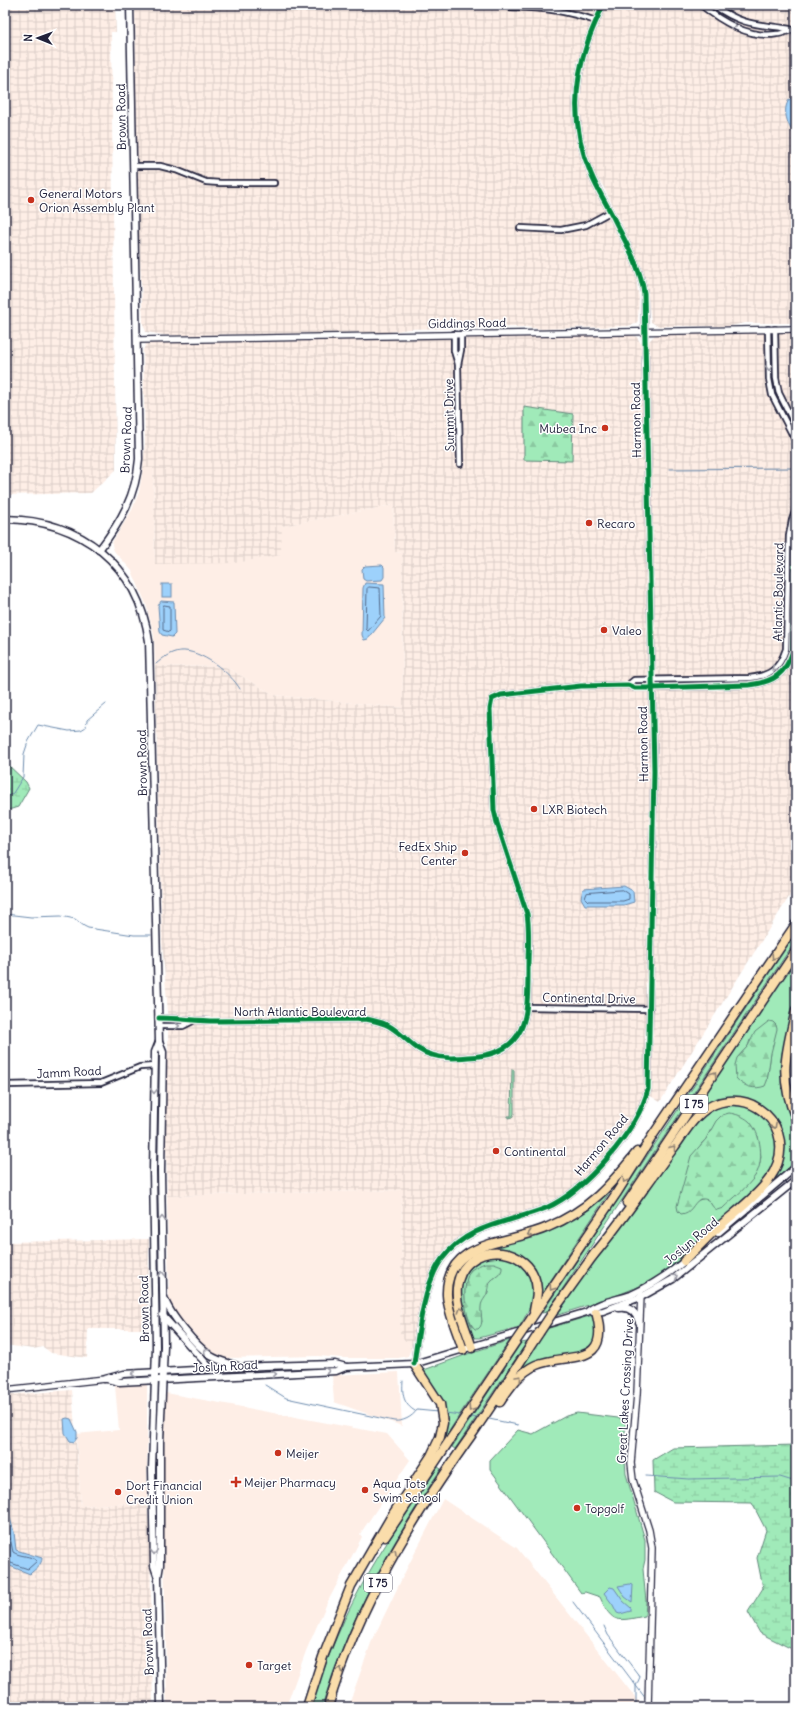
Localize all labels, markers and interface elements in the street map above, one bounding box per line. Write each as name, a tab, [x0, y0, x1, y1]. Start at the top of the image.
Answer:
north arrow	[18, 18, 58, 58]
one-way arrow	[729, 21, 737, 29]
text: N	[21, 34, 35, 42]
street label: Brown Road	[113, 83, 129, 151]
place label: General Motors Orion Assembly Plant	[39, 186, 155, 215]
marker: General Motors Orion Assembly Plant	[26, 195, 36, 205]
street label: Giddings Road	[428, 315, 506, 331]
one-way arrow	[765, 365, 773, 371]
street label: Summit Drive	[441, 379, 457, 451]
street label: Harmon Road	[628, 382, 644, 458]
street label: Brown Road	[117, 406, 135, 474]
place label: Mubea Inc	[539, 421, 597, 436]
marker: Mubea Inc	[600, 423, 610, 433]
place label: Recaro	[597, 516, 636, 531]
marker: Recaro	[584, 518, 594, 528]
street label: Atlantic Boulevard	[770, 542, 786, 642]
place label: Valeo	[612, 623, 642, 638]
marker: Valeo	[599, 625, 609, 635]
one-way arrow	[771, 664, 779, 671]
street label: Harmon Road	[635, 706, 651, 782]
street label: Brown Road	[134, 729, 150, 797]
place label: LXR Biotech	[542, 802, 607, 817]
marker: LXR Biotech	[529, 804, 539, 814]
place label: FedEx Ship Center	[398, 839, 457, 868]
marker: FedEx Ship Center	[460, 848, 470, 858]
one-way arrow	[771, 953, 779, 960]
street label: Continental Drive	[542, 990, 636, 1006]
street label: North Atlantic Boulevard	[234, 1004, 366, 1019]
one-way arrow	[173, 1021, 180, 1030]
street label: Jamm Road	[36, 1063, 102, 1081]
one-way arrow	[710, 1071, 717, 1078]
one-way arrow	[150, 1088, 158, 1094]
road number: I 75	[680, 1095, 708, 1113]
street label: Harmon Road	[571, 1111, 631, 1179]
one-way arrow	[769, 1122, 777, 1129]
place label: Continental	[504, 1144, 566, 1159]
one-way arrow	[669, 1145, 676, 1152]
marker: Continental	[491, 1146, 501, 1156]
one-way arrow	[622, 1176, 629, 1183]
street label: Joslyn Road	[661, 1214, 721, 1268]
one-way arrow	[157, 1216, 166, 1222]
one-way arrow	[527, 1229, 534, 1238]
one-way arrow	[158, 1271, 166, 1277]
one-way arrow	[671, 1274, 678, 1282]
street label: Brown Road	[136, 1275, 152, 1343]
one-way arrow	[549, 1284, 557, 1291]
one-way arrow	[457, 1307, 466, 1314]
street label: Great Lakes Crossing Drive	[614, 1318, 636, 1464]
one-way arrow	[203, 1349, 211, 1356]
street label: Joslyn Road	[192, 1357, 258, 1375]
one-way arrow	[324, 1367, 330, 1376]
one-way arrow	[131, 1369, 137, 1378]
one-way arrow	[271, 1370, 277, 1379]
one-way arrow	[514, 1376, 521, 1383]
one-way arrow	[468, 1405, 476, 1412]
place label: Meijer	[286, 1446, 319, 1461]
marker: Meijer	[273, 1448, 283, 1458]
place label: Meijer Pharmacy	[244, 1475, 336, 1490]
place label: Aqua Tots Swim School	[373, 1476, 441, 1505]
marker: Meijer Pharmacy	[231, 1477, 241, 1487]
place label: Dort Financial Credit Union	[126, 1478, 202, 1507]
marker: Aqua Tots Swim School	[360, 1485, 370, 1495]
marker: Dort Financial Credit Union	[113, 1487, 123, 1497]
place label: Topgolf	[585, 1501, 625, 1516]
marker: Topgolf	[572, 1503, 582, 1513]
one-way arrow	[150, 1549, 158, 1555]
one-way arrow	[390, 1549, 397, 1556]
road number: I 75	[364, 1574, 392, 1592]
street label: Brown Road	[139, 1608, 157, 1676]
place label: Target	[257, 1658, 291, 1673]
marker: Target	[244, 1660, 254, 1670]
one-way arrow	[335, 1667, 343, 1674]

